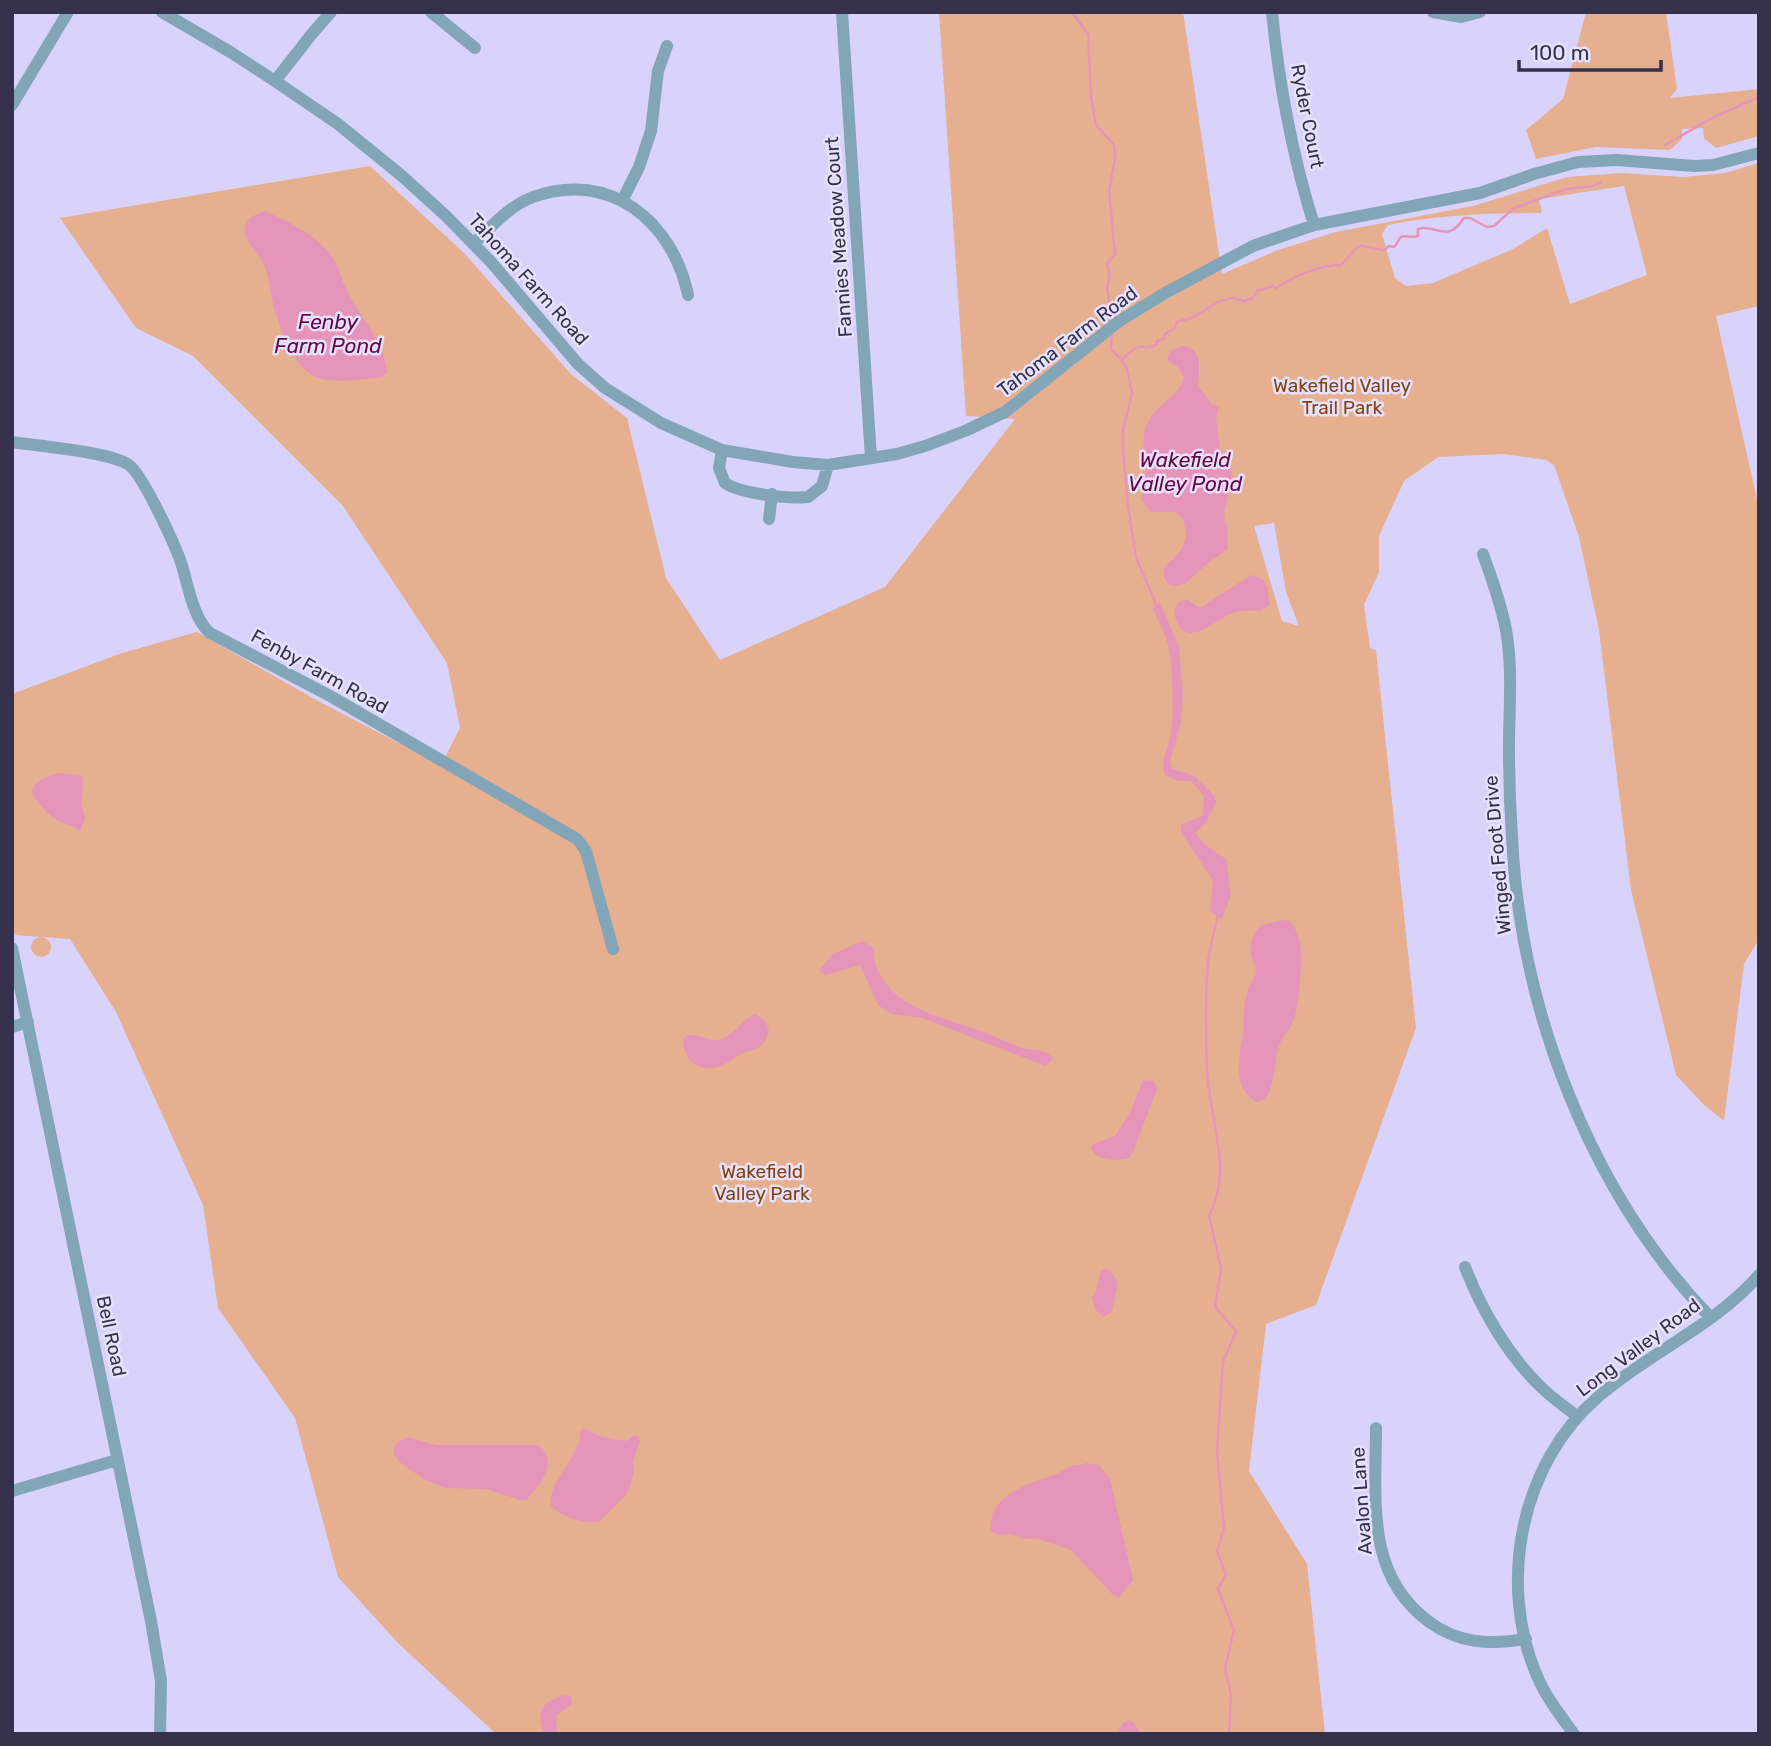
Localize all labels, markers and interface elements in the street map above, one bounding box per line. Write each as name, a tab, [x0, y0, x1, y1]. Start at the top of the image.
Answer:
scale bar	[1519, 28, 1661, 72]
text: 100 m	[1530, 40, 1589, 65]
street label: Ryder Court	[1286, 62, 1329, 171]
street label: Fannies Meadow Court	[820, 135, 857, 338]
street label: Tahoma Farm Road	[464, 209, 594, 350]
street label: Tahoma Farm Road	[993, 281, 1142, 401]
water label: Fenby Farm Pond	[274, 309, 382, 358]
park label: Wakefield Valley Trail Park	[1273, 374, 1411, 419]
water label: Wakefield Valley Pond	[1128, 447, 1243, 496]
street label: Fenby Farm Road	[247, 624, 392, 719]
street label: Winged Foot Drive	[1479, 774, 1516, 935]
park label: Wakefield Valley Park	[714, 1160, 810, 1205]
street label: Bell Road	[92, 1293, 131, 1379]
street label: Long Valley Road	[1572, 1293, 1705, 1402]
street label: Avalon Lane	[1346, 1446, 1377, 1556]

